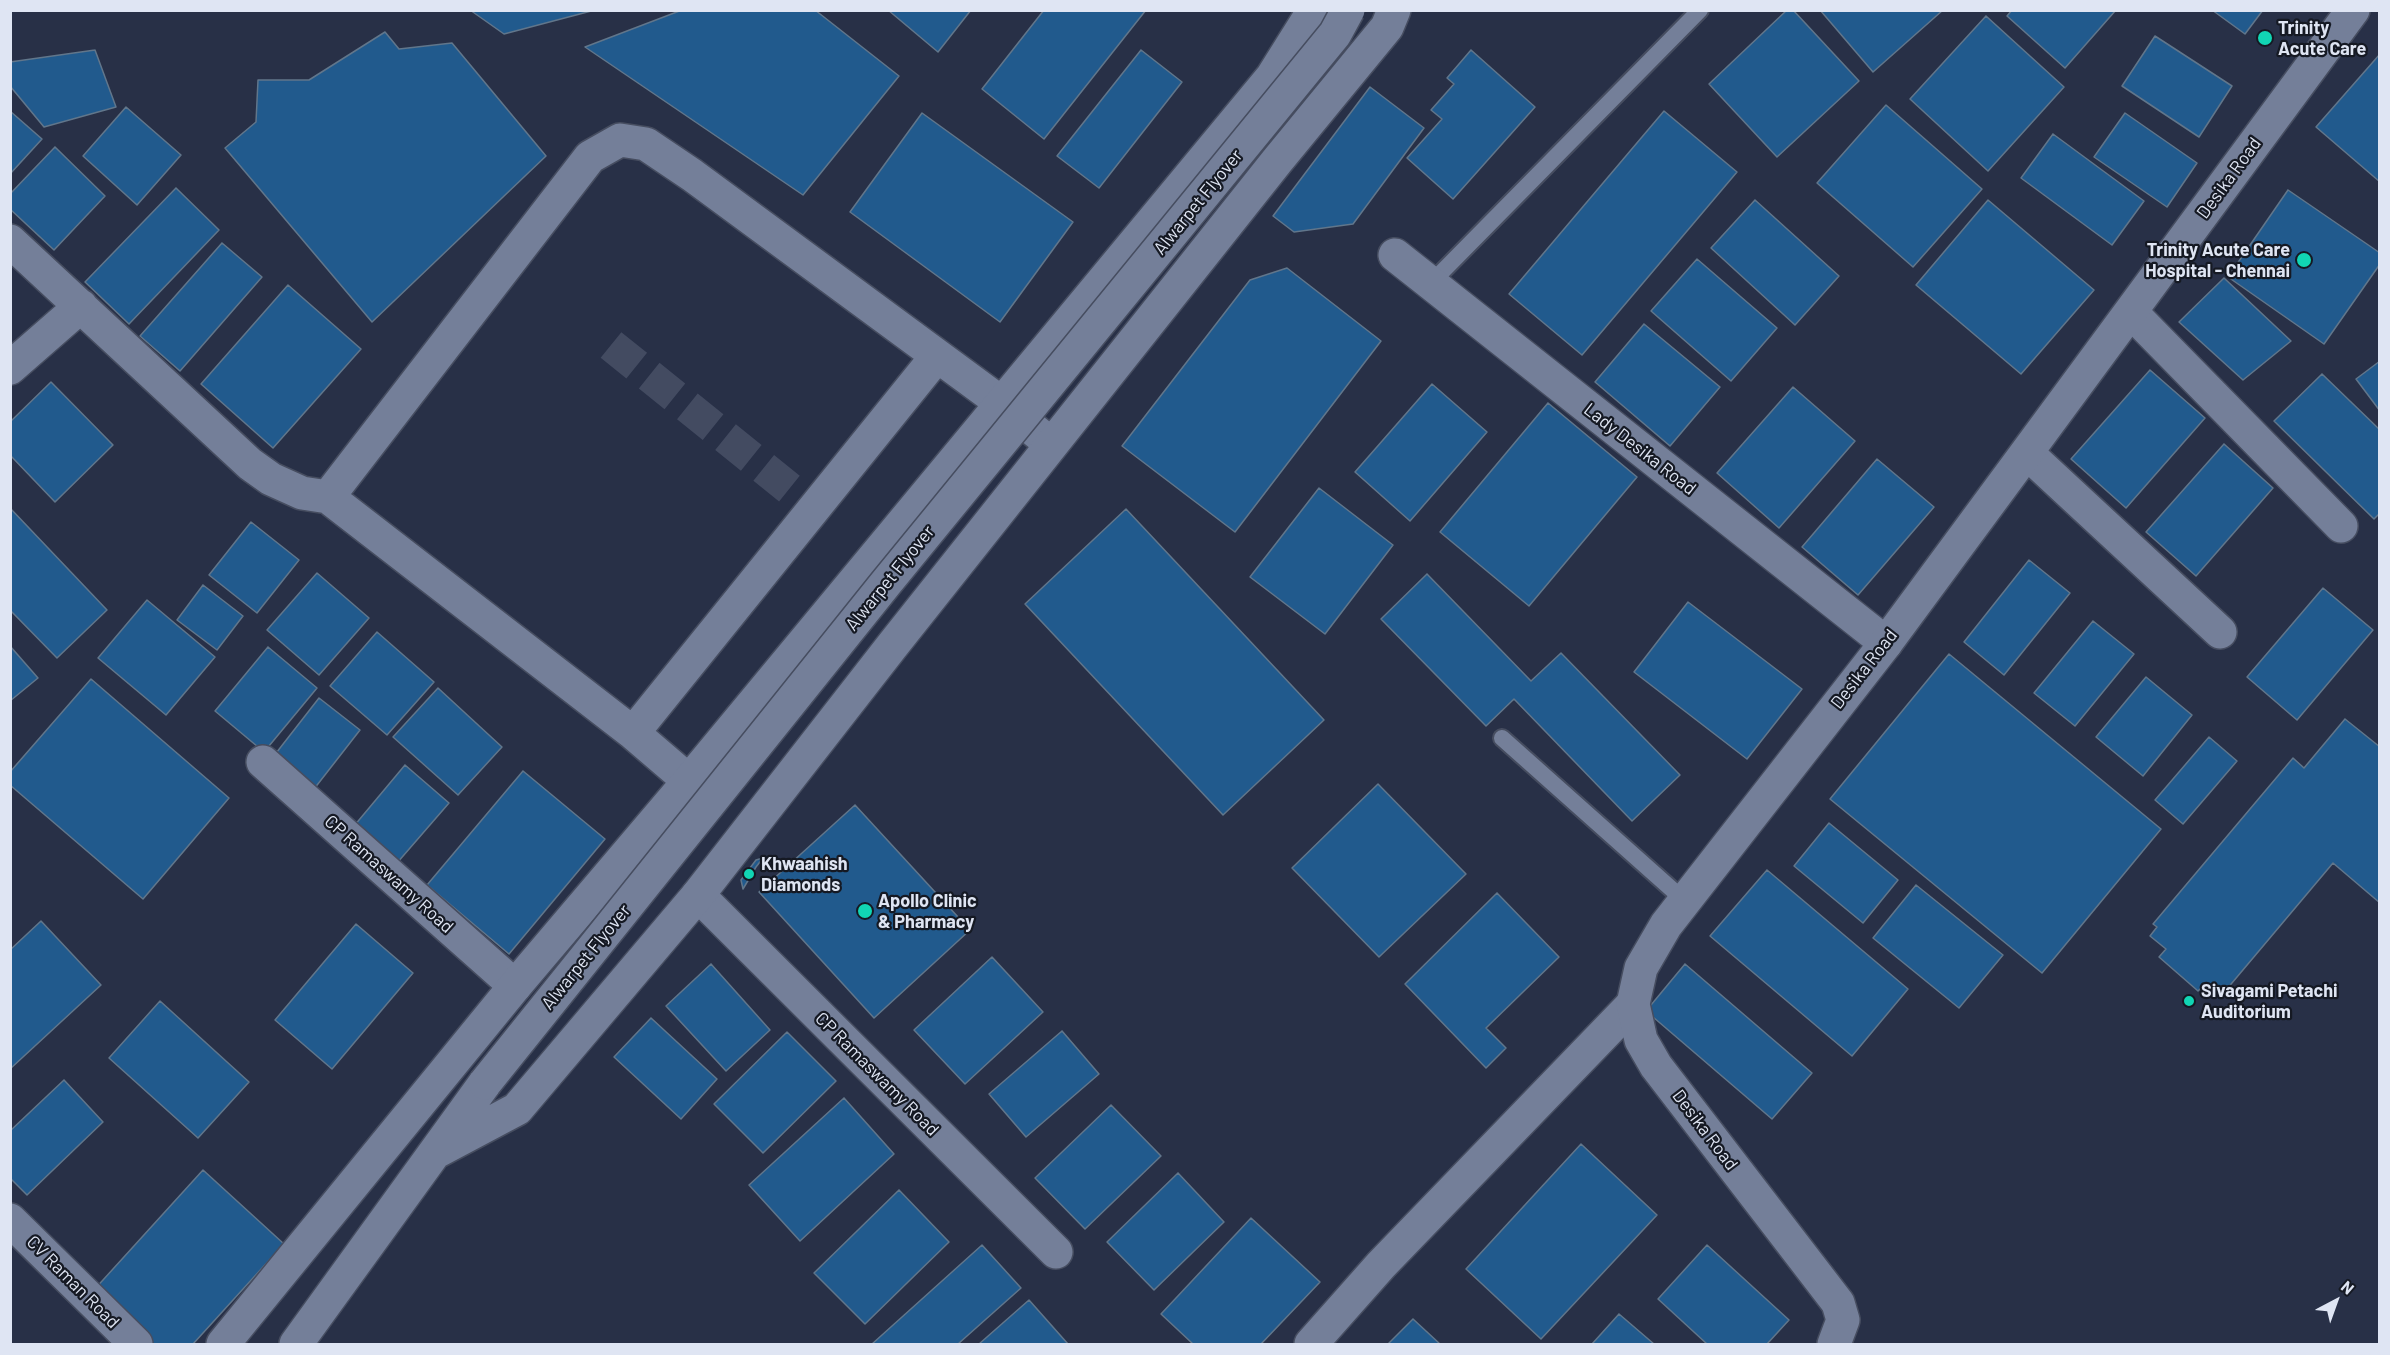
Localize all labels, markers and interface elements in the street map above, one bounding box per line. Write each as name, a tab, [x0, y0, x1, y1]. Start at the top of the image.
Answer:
place label: Trinity Acute Care	[2278, 17, 2366, 60]
marker: Trinity Acute Care	[2256, 29, 2274, 47]
street label: Desika Road	[2192, 133, 2266, 223]
street label: Alwarpet Flyover	[1149, 145, 1247, 259]
place label: Trinity Acute Care Hospital - Chennai	[2145, 239, 2290, 282]
marker: Trinity Acute Care Hospital - Chennai	[2295, 251, 2313, 269]
street label: Lady Desika Road	[1580, 399, 1700, 499]
street label: Alwarpet Flyover	[841, 521, 939, 635]
street label: Desika Road	[1826, 625, 1902, 713]
street label: CP Ramaswamy Road	[320, 810, 458, 938]
place label: Khwaahish Diamonds	[761, 853, 848, 896]
marker: Khwaahish Diamonds	[742, 867, 756, 881]
place label: Apollo Clinic & Pharmacy	[878, 890, 977, 932]
street label: Alwarpet Flyover	[537, 900, 635, 1014]
marker: Apollo Clinic & Pharmacy	[856, 902, 874, 920]
place label: Sivagami Petachi Auditorium	[2201, 980, 2338, 1022]
marker: Sivagami Petachi Auditorium	[2182, 994, 2196, 1008]
street label: CP Ramaswamy Road	[811, 1008, 943, 1140]
street label: Desika Road	[1668, 1085, 1742, 1175]
street label: CV Raman Road	[22, 1231, 124, 1333]
north arrow	[2306, 1271, 2366, 1331]
text: N	[2338, 1276, 2358, 1298]

